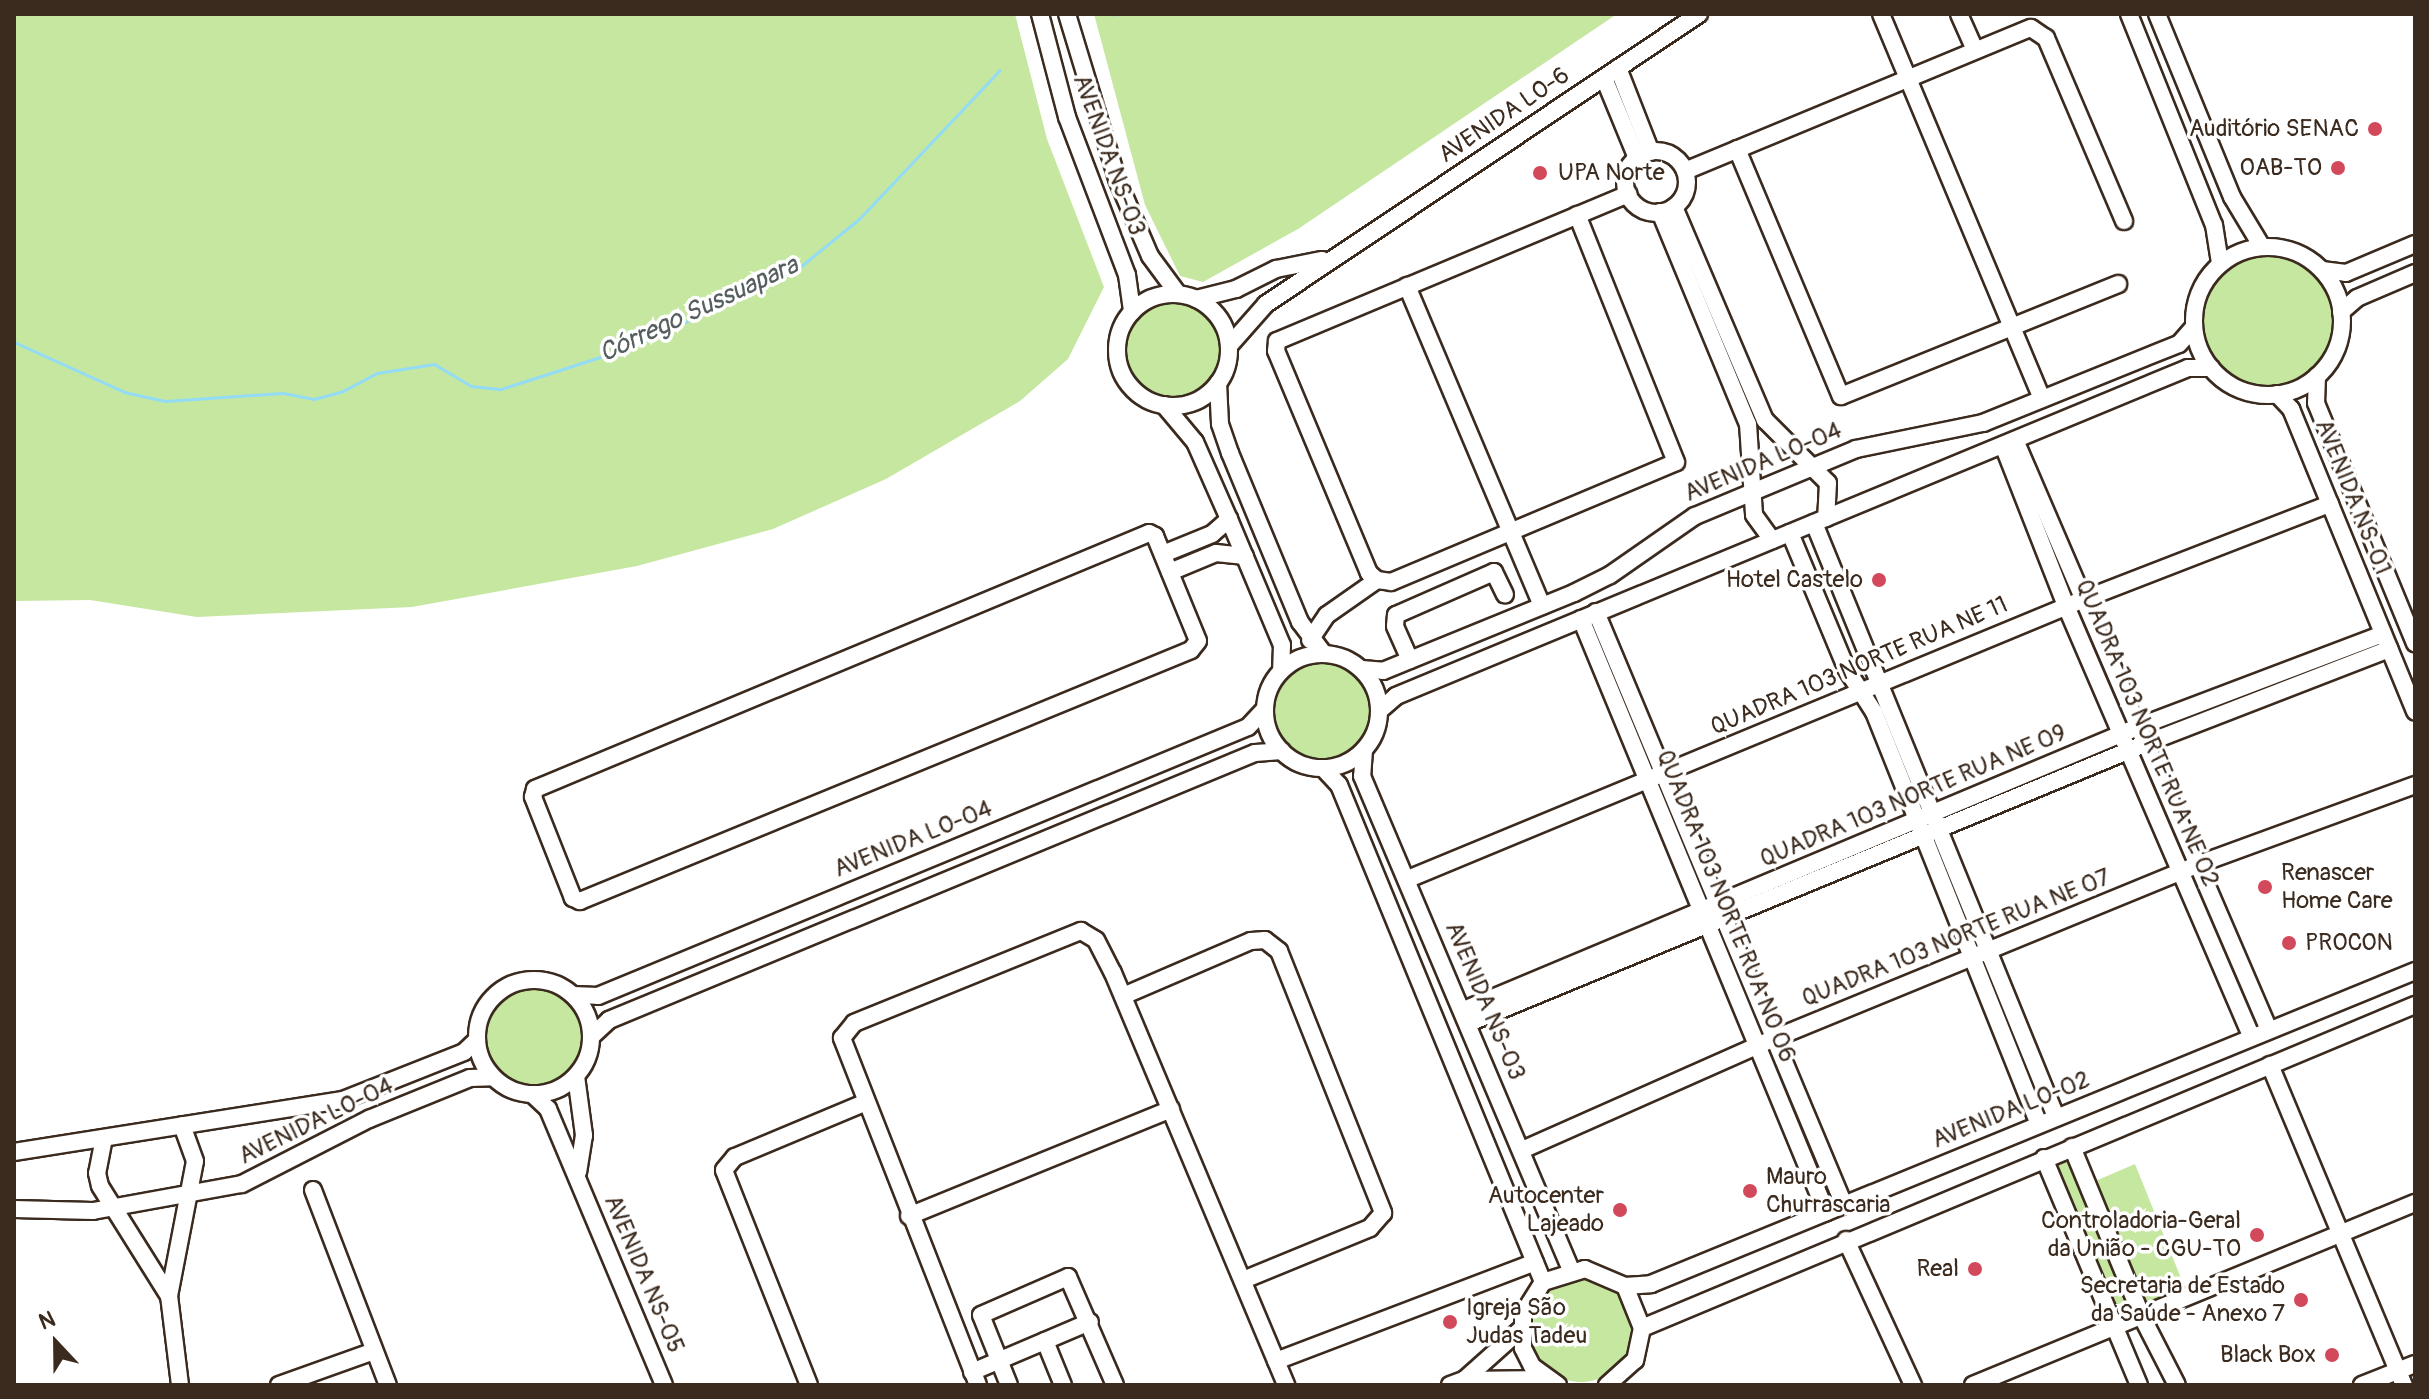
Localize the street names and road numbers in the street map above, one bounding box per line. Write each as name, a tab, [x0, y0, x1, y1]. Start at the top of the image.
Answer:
street label: AVENIDA LO-6	[1433, 61, 1575, 169]
street label: AVENIDA NS-03	[1067, 71, 1151, 239]
street label: AVENIDA NS-01	[2309, 415, 2397, 579]
street label: AVENIDA LO-04	[1680, 416, 1846, 508]
street label: QUADRA 103 NORTE RUA NE 02	[2069, 575, 2225, 891]
street label: QUADRA 103 NORTE RUA NE 11	[1706, 590, 2012, 742]
street label: QUADRA 103 NORTE RUA NE 09	[1756, 718, 2070, 874]
street label: QUADRA 103 NORTE RUA NO 06	[1650, 746, 1802, 1066]
street label: AVENIDA LO-04	[830, 794, 996, 884]
street label: QUADRA 103 NORTE RUA NE 07	[1798, 863, 2114, 1013]
street label: AVENIDA NS-03	[1439, 918, 1531, 1084]
street label: AVENIDA LO-02	[1928, 1065, 2094, 1155]
street label: AVENIDA LO-04	[234, 1071, 398, 1171]
street label: AVENIDA NS-05	[598, 1191, 690, 1357]

